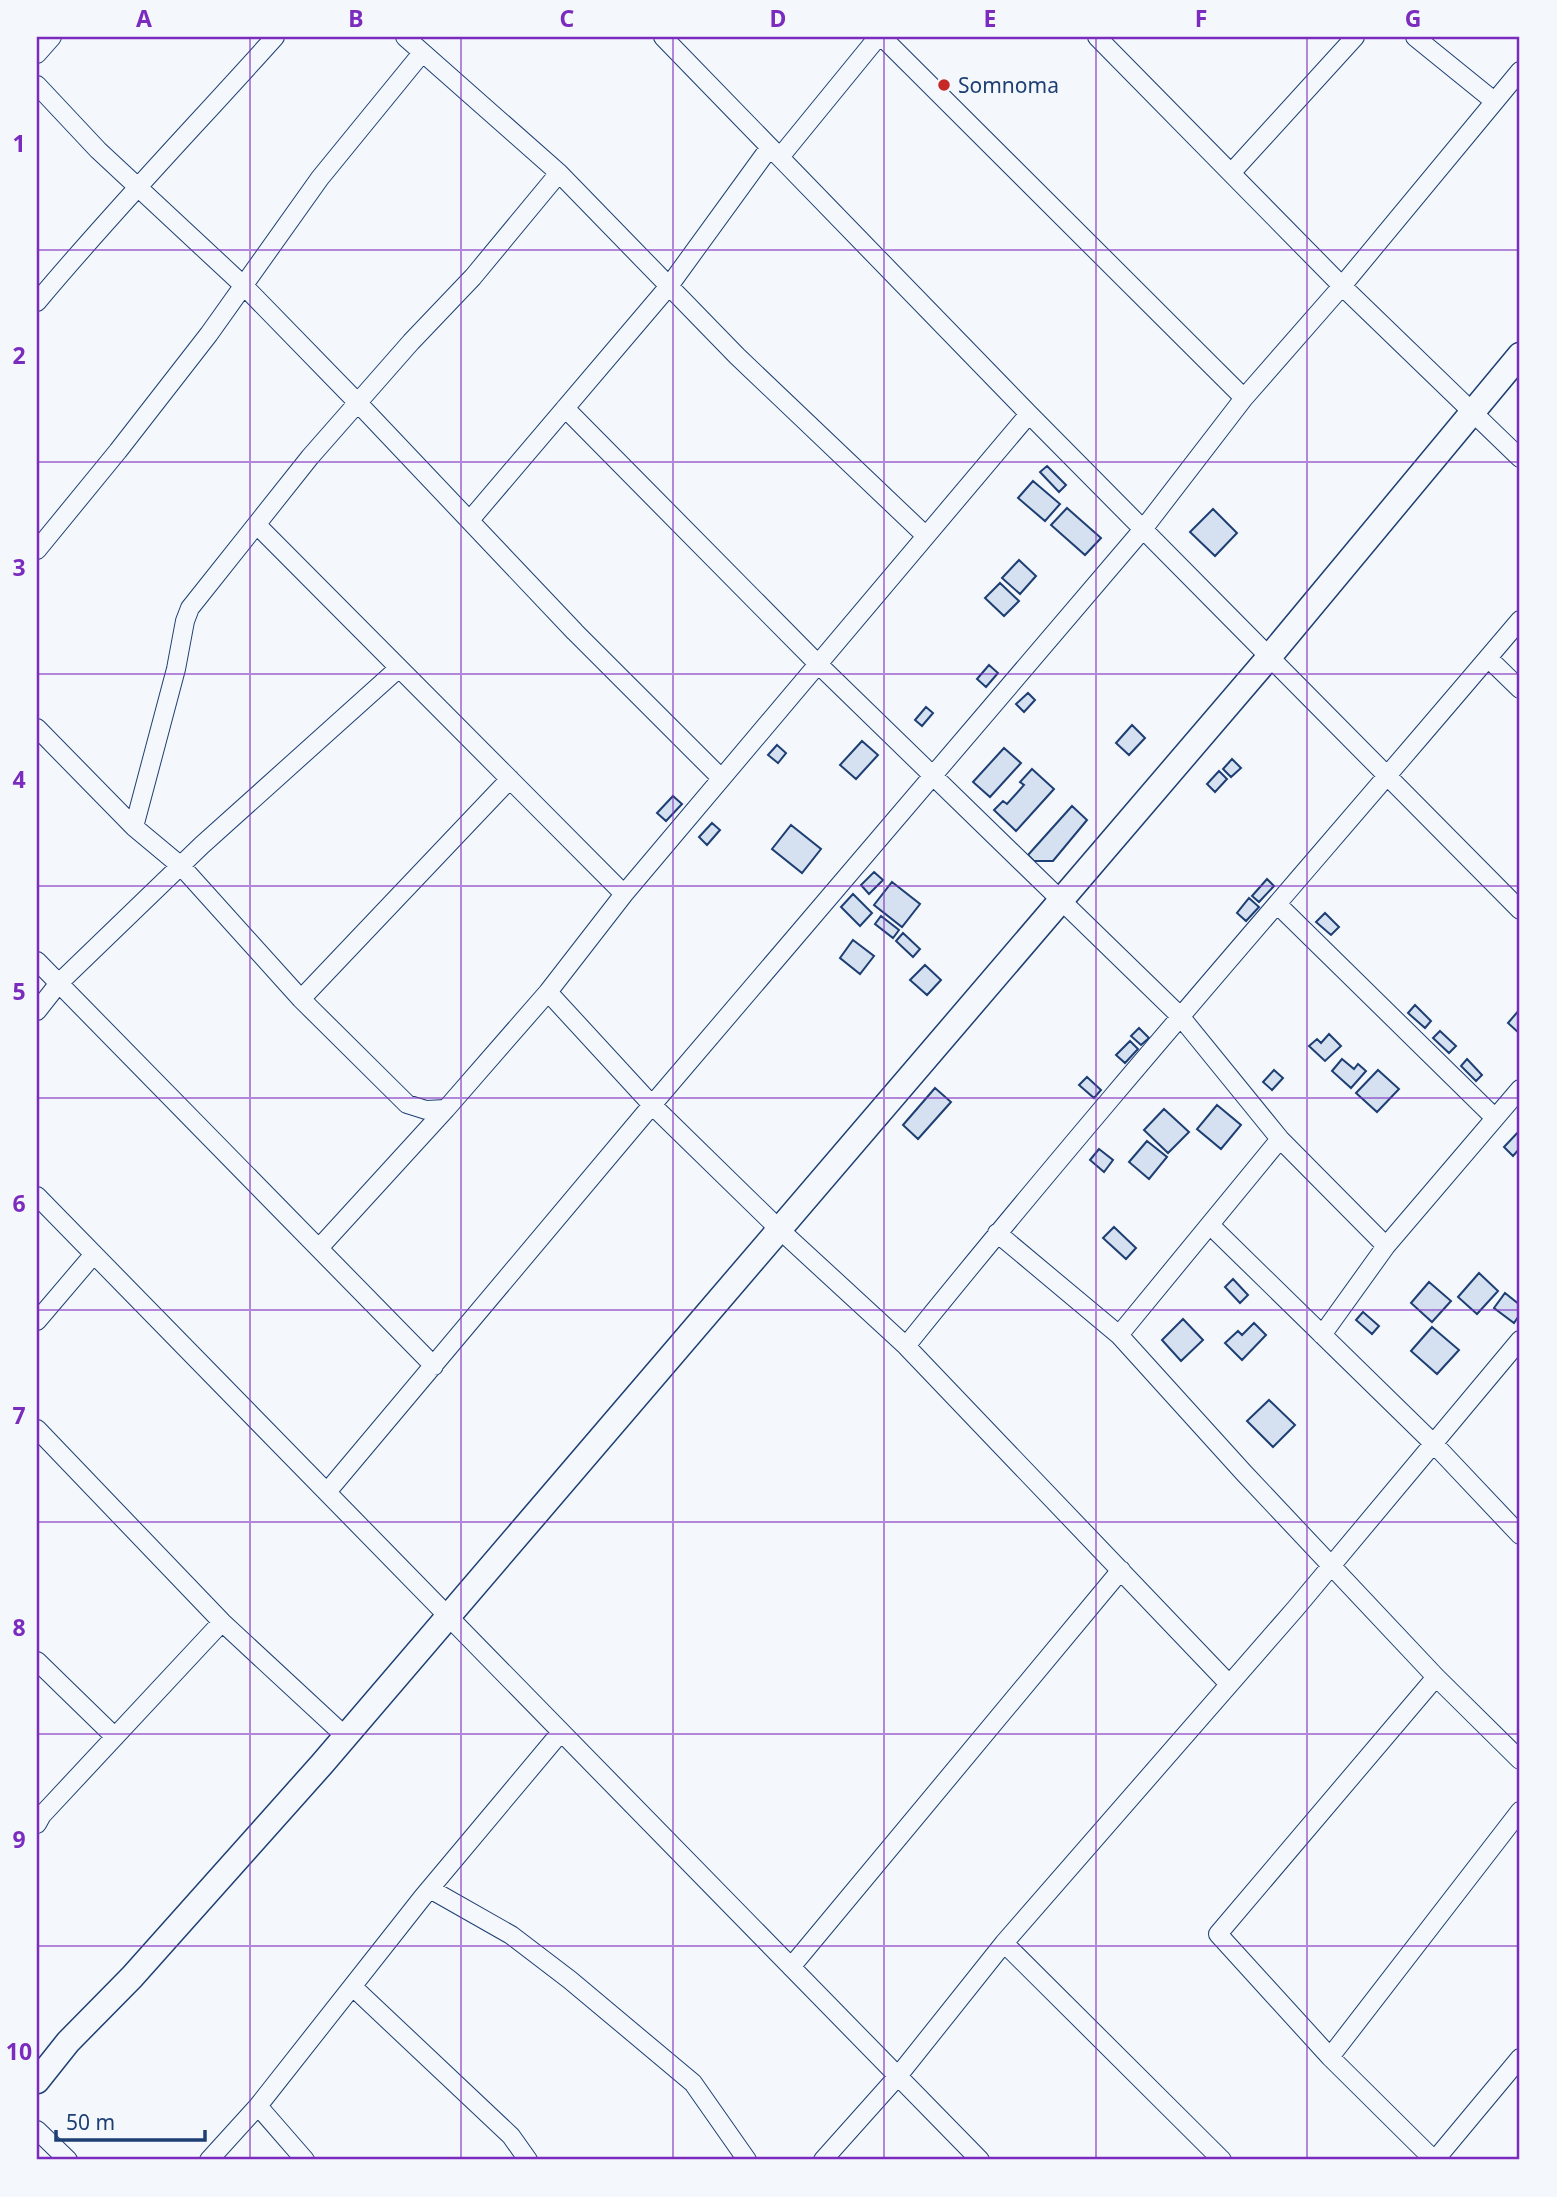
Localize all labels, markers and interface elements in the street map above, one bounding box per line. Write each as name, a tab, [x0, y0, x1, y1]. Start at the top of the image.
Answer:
text: A	[136, 2, 152, 34]
text: B	[348, 2, 364, 34]
text: C	[560, 2, 575, 34]
text: D	[770, 2, 786, 34]
text: E	[984, 2, 996, 34]
text: F	[1195, 2, 1207, 34]
text: G	[1405, 2, 1421, 34]
place label: Somnoma	[958, 71, 1059, 99]
marker: Somnoma	[936, 77, 952, 93]
text: 1	[12, 127, 26, 159]
text: 2	[12, 339, 26, 371]
text: 3	[12, 551, 26, 583]
text: 4	[12, 763, 26, 795]
text: 5	[12, 975, 26, 1007]
text: 6	[12, 1187, 26, 1219]
text: 7	[12, 1399, 26, 1431]
text: 8	[12, 1611, 26, 1643]
text: 9	[12, 1823, 26, 1855]
text: 10	[6, 2035, 32, 2067]
scale bar	[56, 2099, 205, 2143]
text: 50 m	[66, 2108, 115, 2136]

